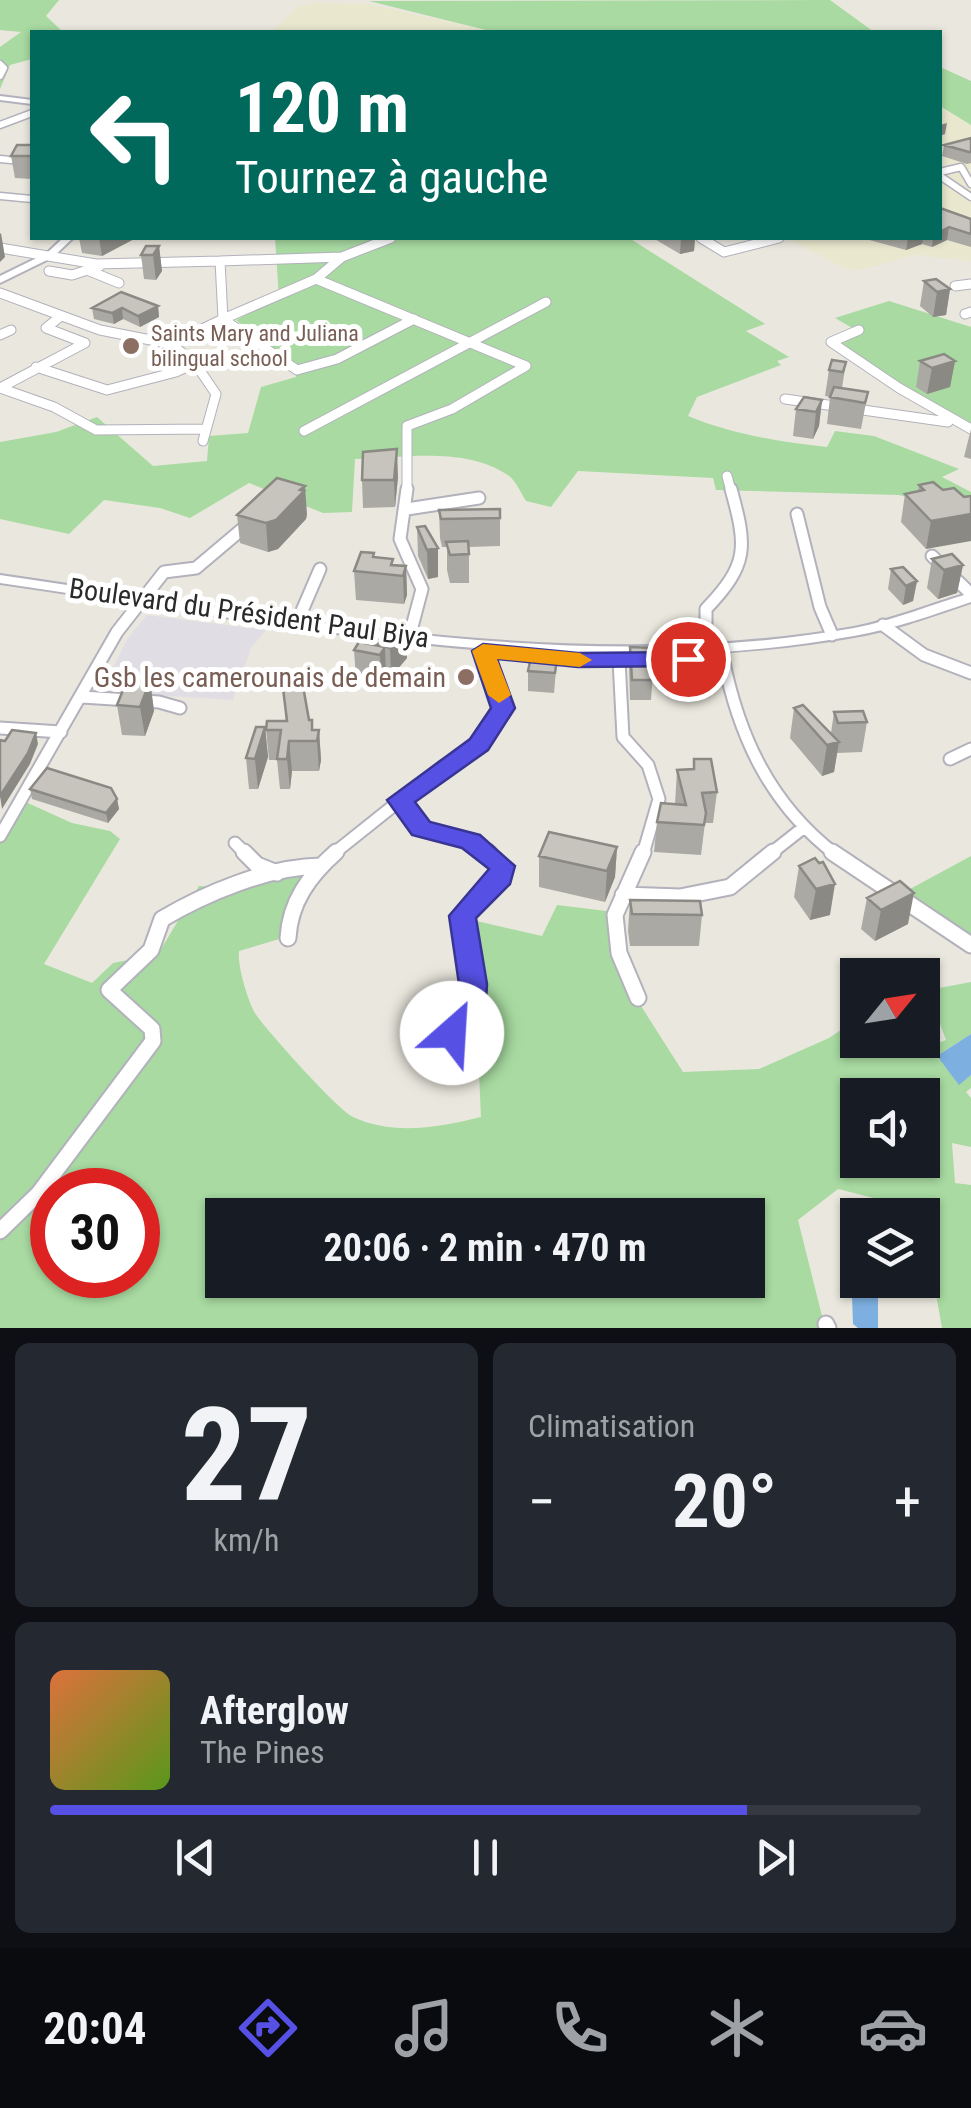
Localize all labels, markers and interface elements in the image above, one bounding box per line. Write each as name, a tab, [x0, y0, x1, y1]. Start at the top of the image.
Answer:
text: 120 m	[235, 67, 409, 149]
icon: left	[70, 70, 200, 200]
text: Tournez à gauche	[235, 151, 548, 204]
place label: Saints Mary and Juliana bilingual school	[151, 321, 359, 371]
marker: Saints Mary and Juliana bilingual school	[120, 335, 142, 357]
street label: Boulevard du Président Paul Biya	[67, 571, 431, 655]
pin	[646, 617, 731, 702]
icon: arrive	[661, 632, 716, 687]
place label: Gsb les camerounais de demain	[94, 661, 446, 694]
marker: Gsb les camerounais de demain	[455, 666, 477, 688]
north arrow	[840, 958, 940, 1058]
map controls	[840, 958, 940, 1298]
position arrow	[400, 981, 504, 1085]
button: sound	[840, 1078, 940, 1178]
speed limit sign: 30	[30, 1168, 160, 1298]
button: layers	[840, 1198, 940, 1298]
text: 20:06 · 2 min · 470 m	[324, 1226, 646, 1270]
text: 27	[181, 1379, 312, 1532]
text: Climatisation	[528, 1407, 695, 1445]
text: 20°	[672, 1457, 777, 1545]
text: −	[528, 1470, 556, 1534]
text: +	[894, 1470, 921, 1534]
text: km/h	[214, 1521, 279, 1559]
text: Afterglow	[200, 1689, 349, 1733]
text: The Pines	[200, 1733, 325, 1771]
icon: previous	[168, 1830, 223, 1885]
icon: pause	[458, 1830, 513, 1885]
icon: next	[748, 1830, 803, 1885]
icon: directions	[233, 1993, 303, 2063]
icon: music	[389, 1993, 459, 2063]
icon: phone	[545, 1993, 615, 2063]
icon: climate	[702, 1993, 772, 2063]
icon: car	[858, 1993, 928, 2063]
text: 20:04	[43, 2002, 146, 2055]

